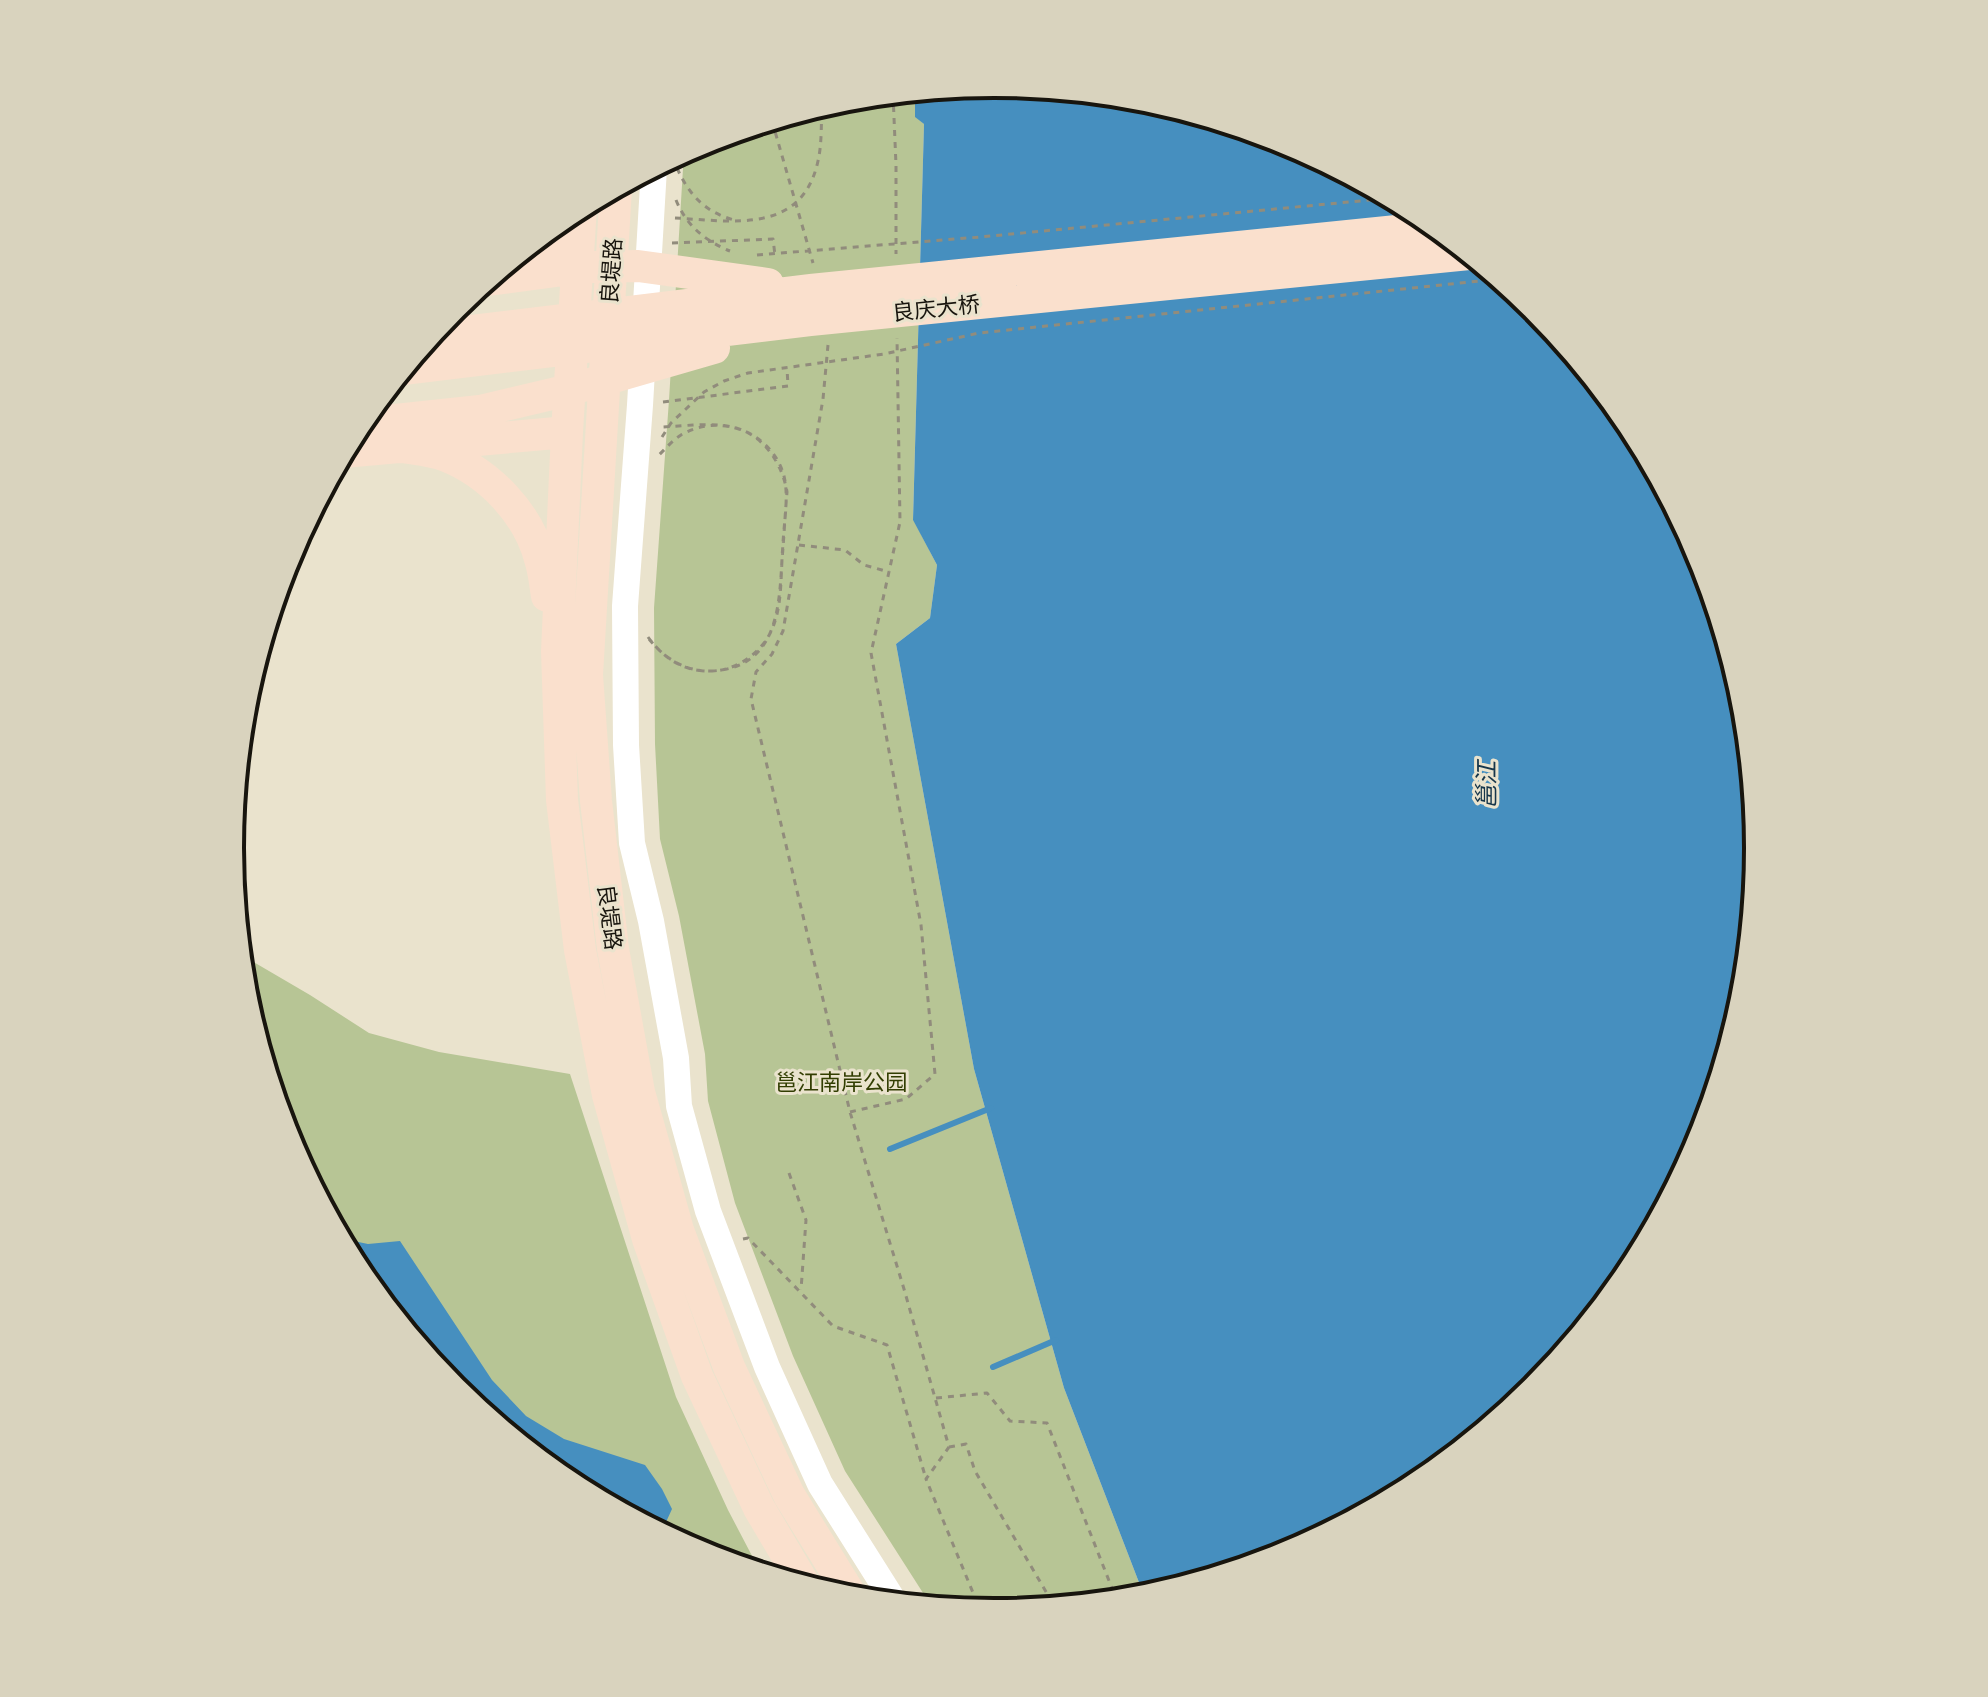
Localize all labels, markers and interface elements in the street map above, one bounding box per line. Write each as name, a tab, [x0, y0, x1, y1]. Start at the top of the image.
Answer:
street label: 良堤路	[597, 237, 626, 305]
street label: 良庆大桥	[891, 291, 981, 326]
water label: 邕江	[1473, 758, 1501, 809]
street label: 良堤路	[593, 883, 626, 951]
park label: 邕江南岸公园	[775, 1070, 907, 1095]

